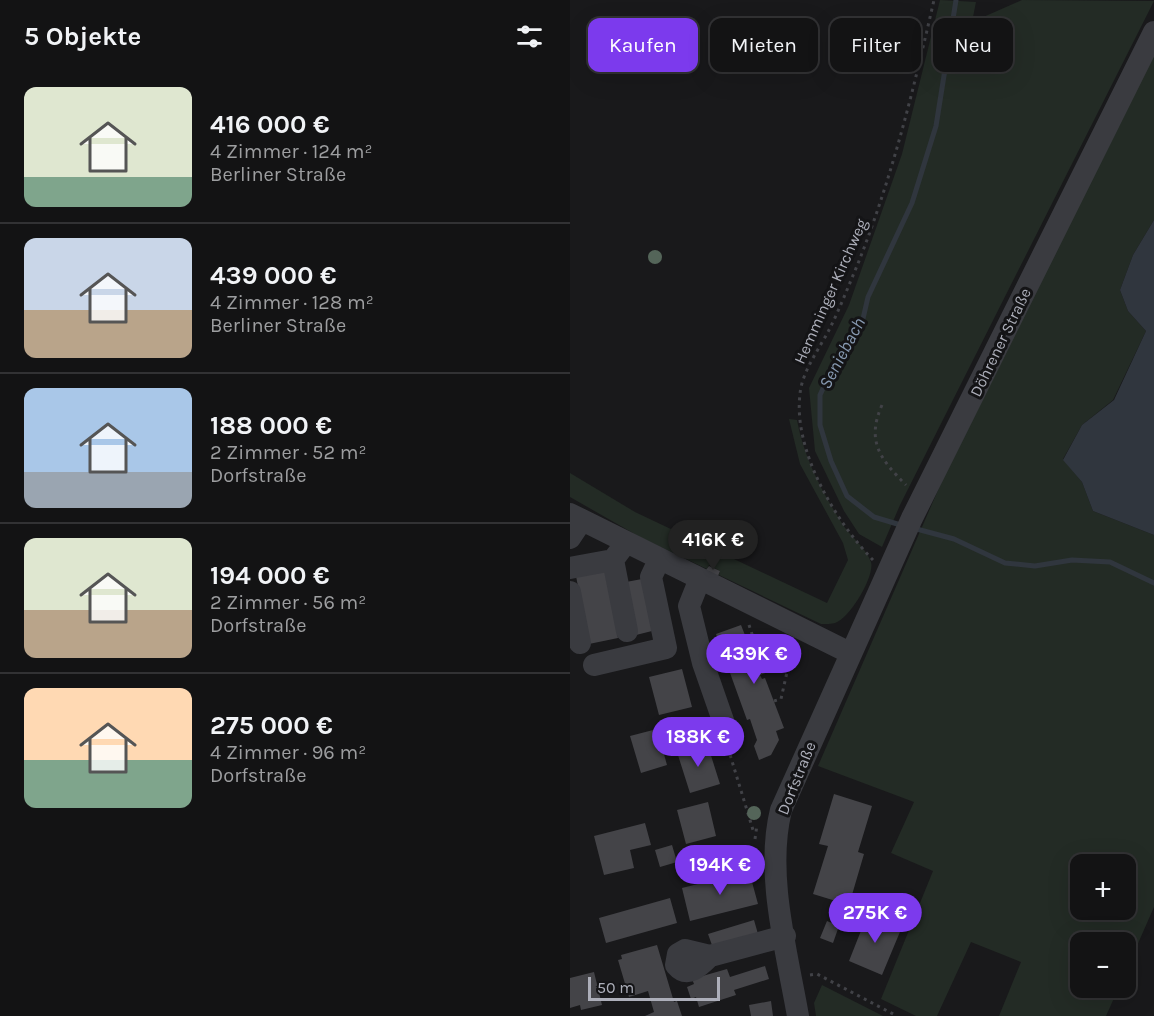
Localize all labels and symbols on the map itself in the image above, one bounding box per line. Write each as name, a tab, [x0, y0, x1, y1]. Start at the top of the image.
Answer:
street label: Hemminger Kirchweg	[790, 216, 871, 367]
street label: Döhrener Straße	[966, 285, 1035, 400]
water label: Seniebach	[814, 314, 870, 392]
pin: 416K €	[664, 520, 762, 571]
pin: 439K €	[705, 634, 803, 685]
pin: 188K €	[649, 717, 747, 768]
street label: Dorfstraße	[773, 739, 820, 818]
pin: 194K €	[671, 845, 769, 896]
pin: 275K €	[826, 893, 924, 944]
scale bar	[588, 974, 720, 1002]

